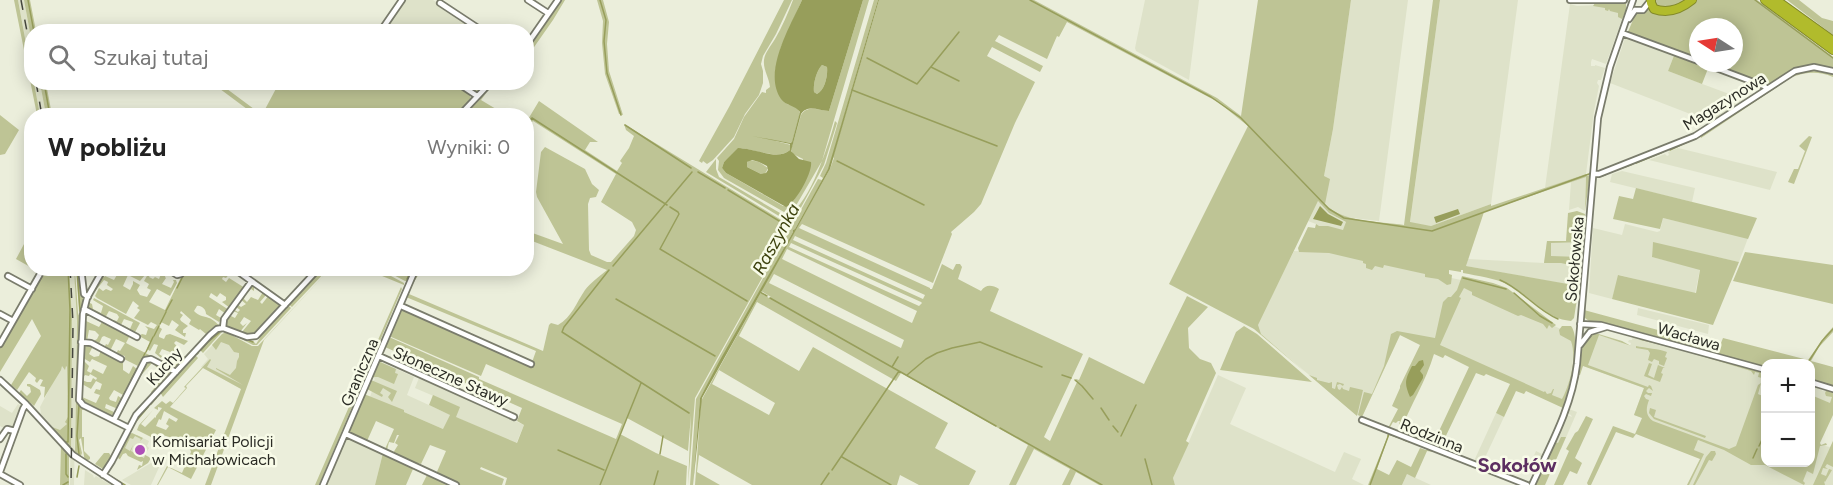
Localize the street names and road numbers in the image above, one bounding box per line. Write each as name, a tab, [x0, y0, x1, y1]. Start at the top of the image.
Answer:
street label: Magazynowa	[1679, 68, 1769, 134]
street label: Sokołowska	[1561, 216, 1588, 302]
street label: Wacława	[1655, 318, 1723, 355]
street label: Graniczna	[337, 335, 382, 409]
street label: Kuchy	[142, 343, 187, 389]
street label: Słoneczne Stawy	[390, 343, 512, 411]
street label: Rodzinna	[1398, 414, 1466, 457]

